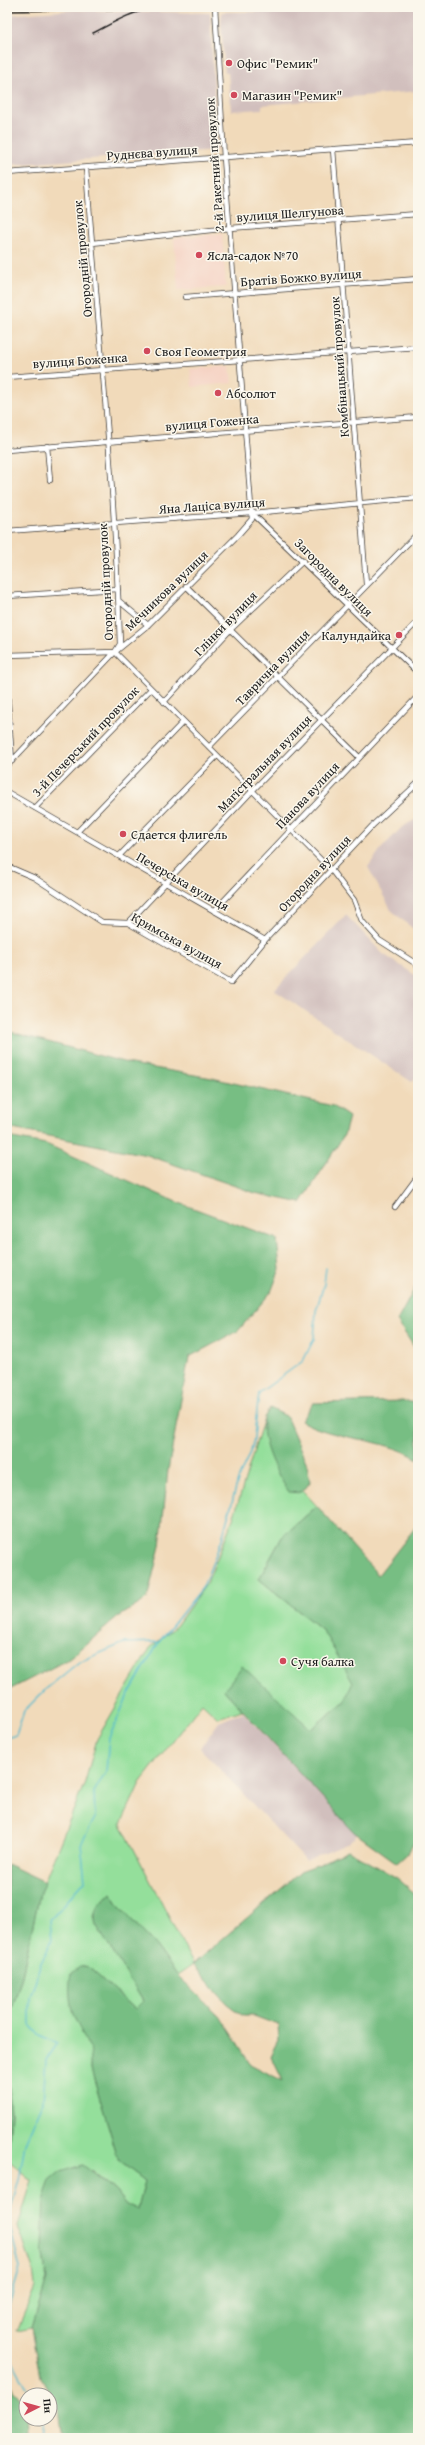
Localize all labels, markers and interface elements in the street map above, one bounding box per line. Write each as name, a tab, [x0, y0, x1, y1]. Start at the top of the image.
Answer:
place label: Офис "Ремик"	[237, 54, 318, 73]
marker: Офис "Ремик"	[224, 58, 234, 68]
place label: Магазин "Ремик"	[242, 86, 342, 105]
marker: Магазин "Ремик"	[229, 90, 239, 100]
street label: 2-й Ракетний провулок	[200, 97, 229, 233]
street label: Руднєва вулиця	[106, 140, 199, 165]
street label: Огородній провулок	[68, 200, 97, 318]
street label: вулиця Шелгунова	[236, 200, 345, 227]
place label: Ясла-садок №70	[206, 246, 298, 265]
marker: Ясла-садок №70	[194, 250, 204, 260]
street label: Братів Божко вулиця	[240, 264, 363, 291]
street label: Комбінацький провулок	[325, 296, 354, 438]
place label: Своя Геометрия	[155, 342, 247, 361]
marker: Своя Геометрия	[142, 346, 152, 356]
street label: вулиця Боженка	[32, 348, 129, 373]
place label: Абсолют	[226, 384, 276, 403]
marker: Абсолют	[213, 388, 223, 398]
street label: вулиця Гоженка	[165, 409, 260, 436]
street label: Яна Лаціса вулиця	[157, 492, 266, 519]
street label: Огородній провулок	[93, 523, 118, 641]
street label: Загородна вулиця	[290, 534, 377, 621]
street label: Мечникова вулиця	[120, 545, 213, 635]
street label: Глінки вулиця	[189, 586, 262, 660]
street label: Таврична вулиця	[231, 625, 314, 710]
place label: Калундайка	[322, 626, 392, 645]
marker: Калундайка	[394, 630, 404, 640]
street label: 3-й Печерський провулок	[27, 682, 144, 801]
street label: Магістральная вулиця	[213, 710, 316, 816]
street label: Панова вулиця	[271, 757, 344, 833]
place label: Сдается флигель	[131, 825, 227, 844]
marker: Сдается флигель	[118, 829, 128, 839]
street label: Огородна вулиця	[274, 830, 355, 916]
street label: Печерська вулиця	[133, 847, 233, 916]
street label: Кримська вулиця	[128, 907, 226, 974]
place label: Сучя балка	[291, 1652, 355, 1671]
marker: Сучя балка	[278, 1656, 288, 1666]
north arrow	[18, 2387, 58, 2427]
text: Пн	[39, 2398, 57, 2414]

